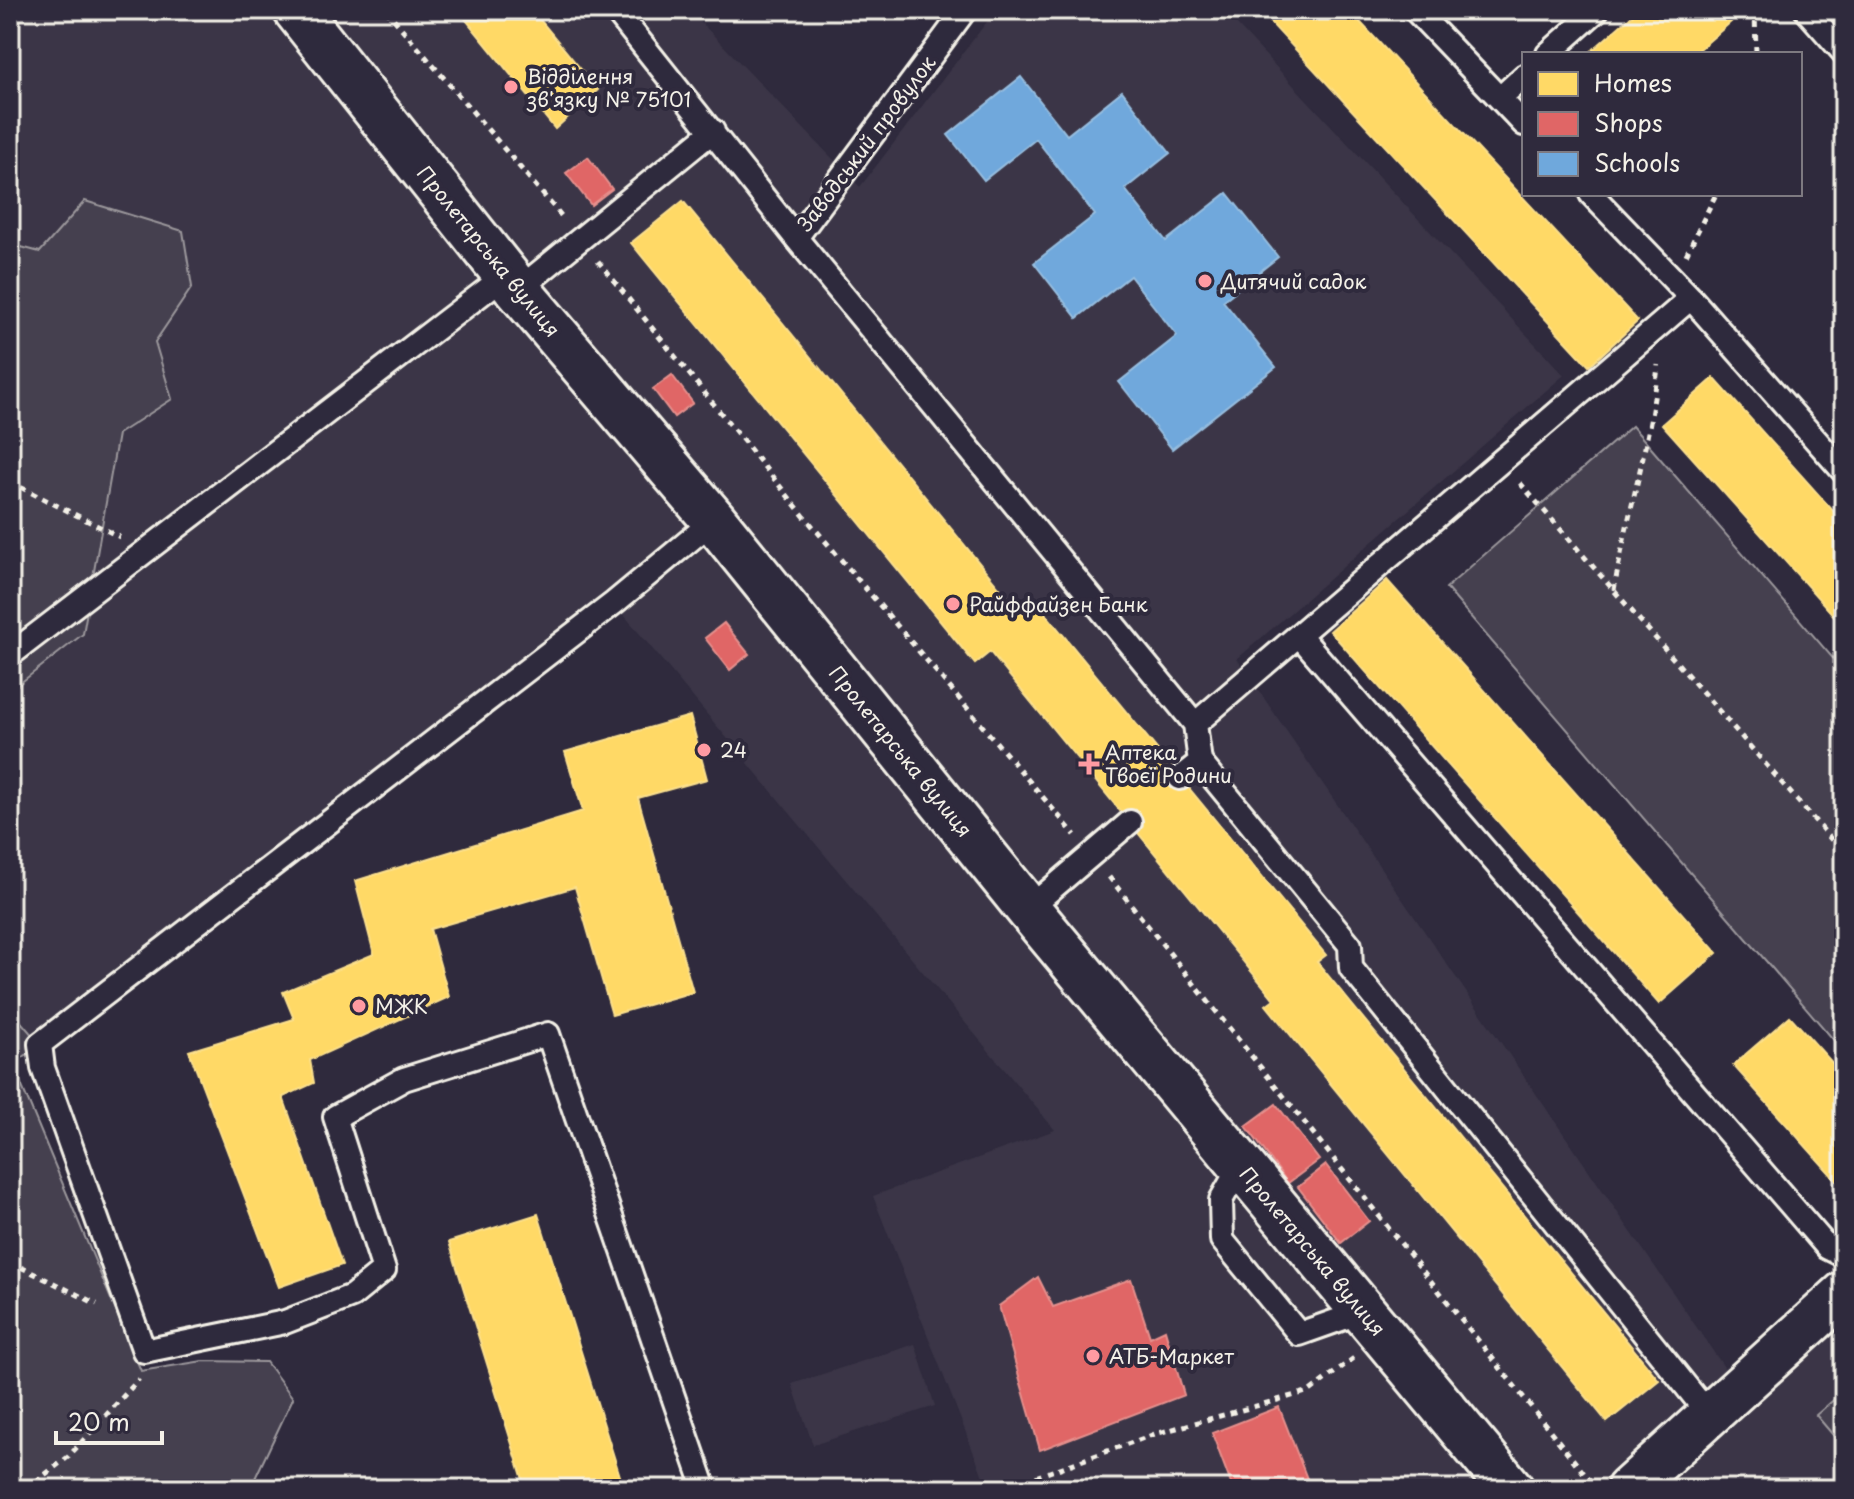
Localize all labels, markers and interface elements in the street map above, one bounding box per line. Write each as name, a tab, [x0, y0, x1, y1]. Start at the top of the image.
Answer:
street label: Заводський провулок	[790, 49, 942, 237]
legend	[1522, 52, 1802, 196]
place label: Відділення зв'язку № 75101	[526, 61, 691, 114]
text: Homes	[1594, 64, 1672, 100]
marker: Відділення зв'язку № 75101	[502, 78, 520, 96]
text: Shops	[1594, 104, 1663, 140]
text: Schools	[1594, 144, 1680, 180]
street label: Пролетарська вулиця	[410, 159, 568, 343]
place label: Дитячий садок	[1220, 266, 1366, 296]
marker: Дитячий садок	[1196, 272, 1214, 290]
place label: Райффайзен Банк	[969, 589, 1148, 619]
marker: Райффайзен Банк	[944, 595, 962, 613]
street label: Пролетарська вулиця	[822, 659, 980, 843]
place label: 24	[720, 735, 747, 765]
place label: Аптека Твоєї Родини	[1105, 737, 1232, 790]
marker: 24	[695, 741, 713, 759]
marker: Аптека Твоєї Родини	[1080, 755, 1098, 773]
place label: МЖК	[375, 991, 428, 1021]
marker: МЖК	[350, 997, 368, 1015]
street label: Пролетарська вулиця	[1233, 1160, 1393, 1342]
place label: АТБ-Маркет	[1109, 1341, 1234, 1371]
marker: АТБ-Маркет	[1084, 1347, 1102, 1365]
scale bar	[56, 1395, 162, 1445]
text: 20 m	[68, 1403, 130, 1439]

